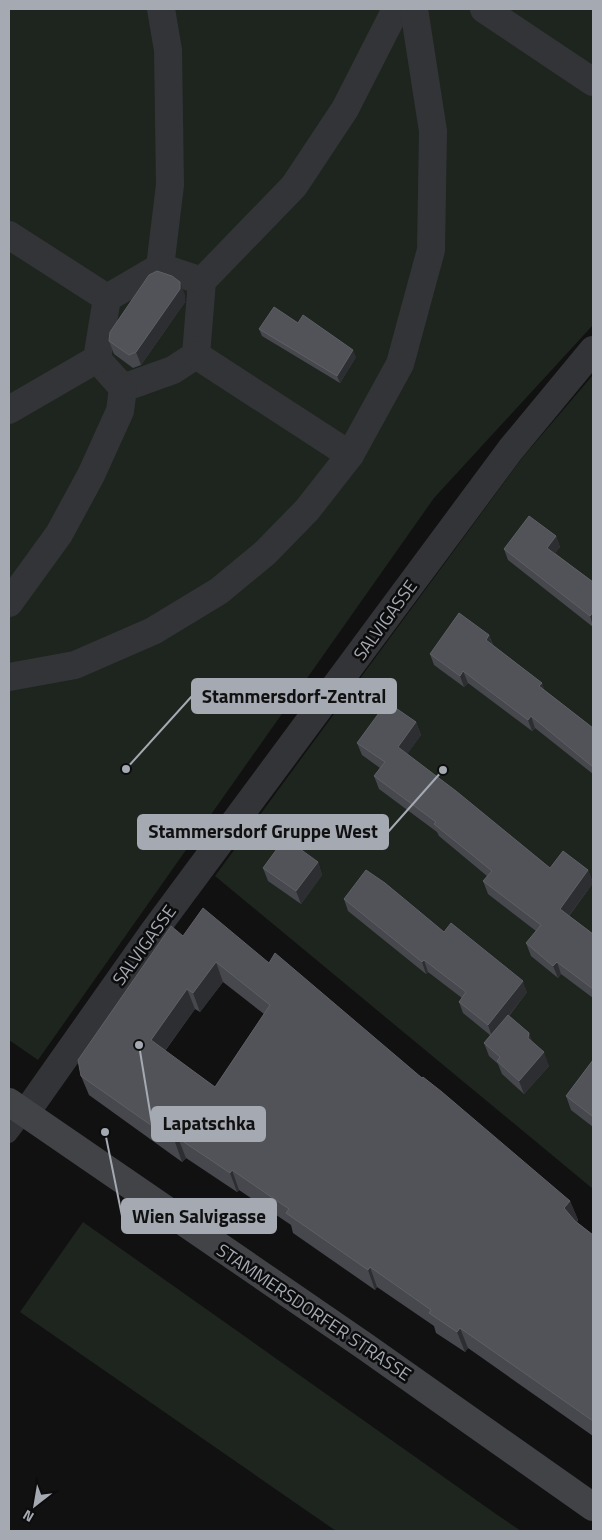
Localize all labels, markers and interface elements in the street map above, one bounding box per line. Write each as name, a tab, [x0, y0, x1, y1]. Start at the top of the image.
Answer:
street label: SALVIGASSE	[346, 574, 424, 666]
callout: Stammersdorf-Zentral	[192, 679, 396, 713]
text: Stammersdorf-Zentral	[202, 681, 386, 710]
callout: Stammersdorf Gruppe West	[138, 815, 388, 849]
text: Stammersdorf Gruppe West	[148, 816, 378, 845]
street label: SALVIGASSE	[105, 899, 183, 991]
callout: Lapatschka	[152, 1107, 265, 1141]
text: Lapatschka	[162, 1108, 256, 1137]
callout: Wien Salvigasse	[122, 1199, 276, 1233]
text: Wien Salvigasse	[132, 1201, 266, 1230]
street label: STAMMERSDORFER STRASSE	[211, 1237, 417, 1387]
north arrow	[10, 1480, 60, 1530]
text: N	[18, 1505, 38, 1528]

